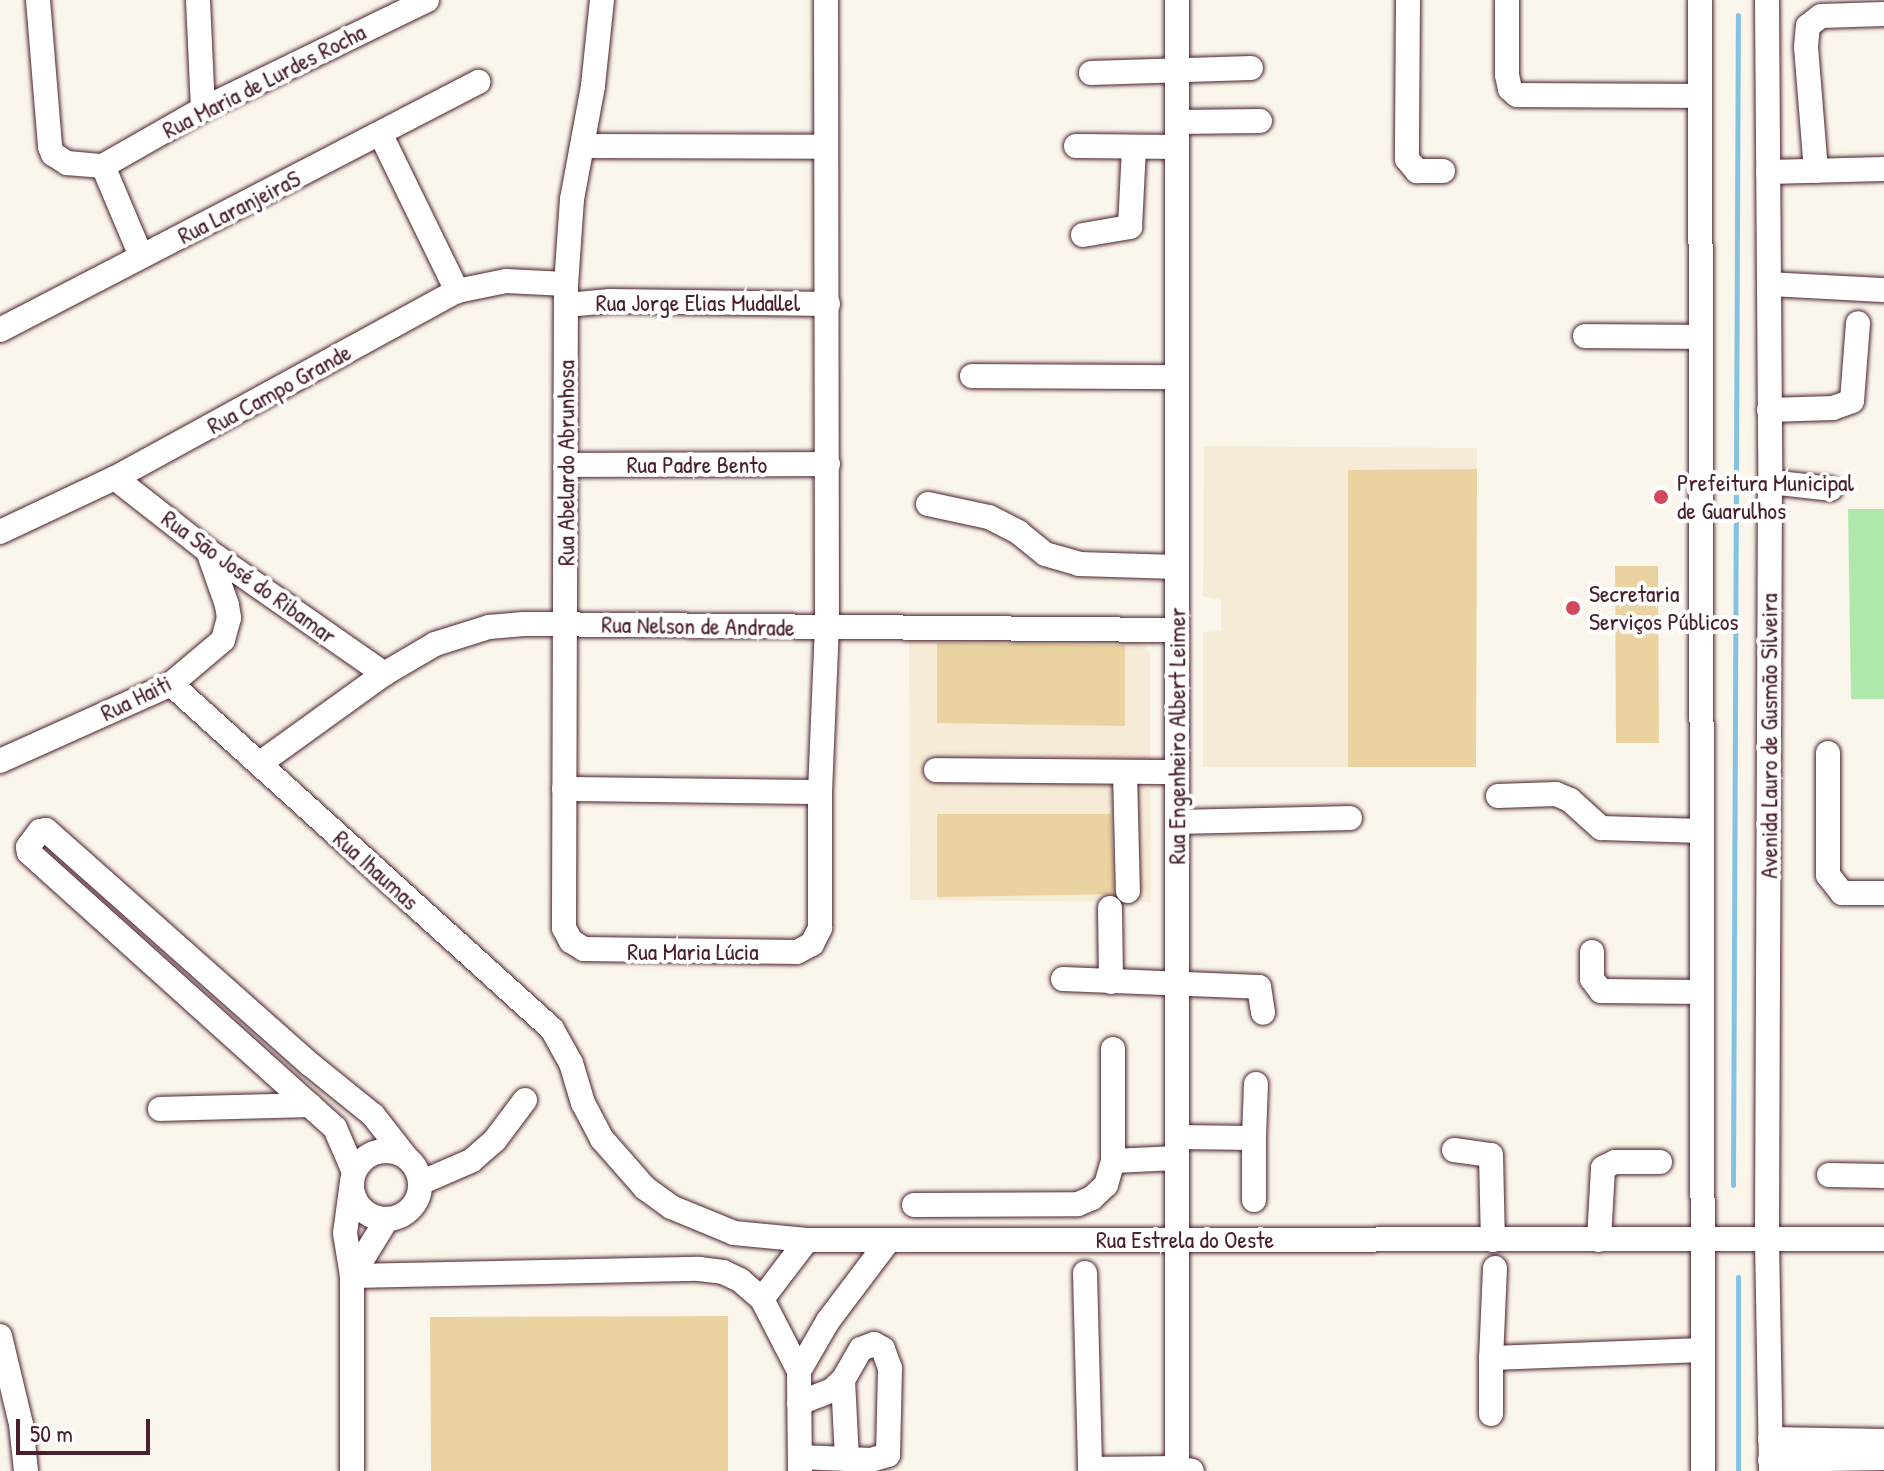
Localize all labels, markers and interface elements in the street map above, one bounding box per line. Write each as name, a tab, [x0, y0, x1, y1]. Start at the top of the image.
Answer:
street label: Rua Maria de Lurdes Rocha	[158, 17, 370, 145]
street label: Rua LaranjeiraS	[173, 164, 305, 250]
street label: Rua Jorge Elias Mudallel	[596, 289, 800, 317]
street label: Rua Campo Grande	[202, 338, 356, 440]
street label: Rua Abelardo Abrunhosa	[552, 360, 580, 566]
street label: Rua Padre Bento	[627, 451, 767, 479]
place label: Prefeitura Municipal de Guarulhos	[1677, 469, 1854, 525]
marker: Prefeitura Municipal de Guarulhos	[1652, 488, 1670, 506]
street label: Rua São José do Ribamar	[156, 504, 342, 650]
place label: Secretaria Serviços Públicos	[1589, 580, 1739, 636]
street label: Avenida Lauro de Gusmão Silveira	[1755, 593, 1783, 879]
marker: Secretaria Serviços Públicos	[1564, 599, 1582, 617]
street label: Rua Engenheiro Albert Leimer	[1163, 608, 1191, 864]
street label: Rua Nelson de Andrade	[601, 610, 795, 642]
street label: Rua Haiti	[96, 669, 176, 727]
street label: Rua Ihaumas	[327, 824, 425, 916]
street label: Rua Maria Lúcia	[627, 938, 759, 966]
street label: Rua Estrela do Oeste	[1096, 1226, 1274, 1254]
scale bar	[20, 1403, 154, 1453]
text: 50 m	[30, 1417, 73, 1449]

